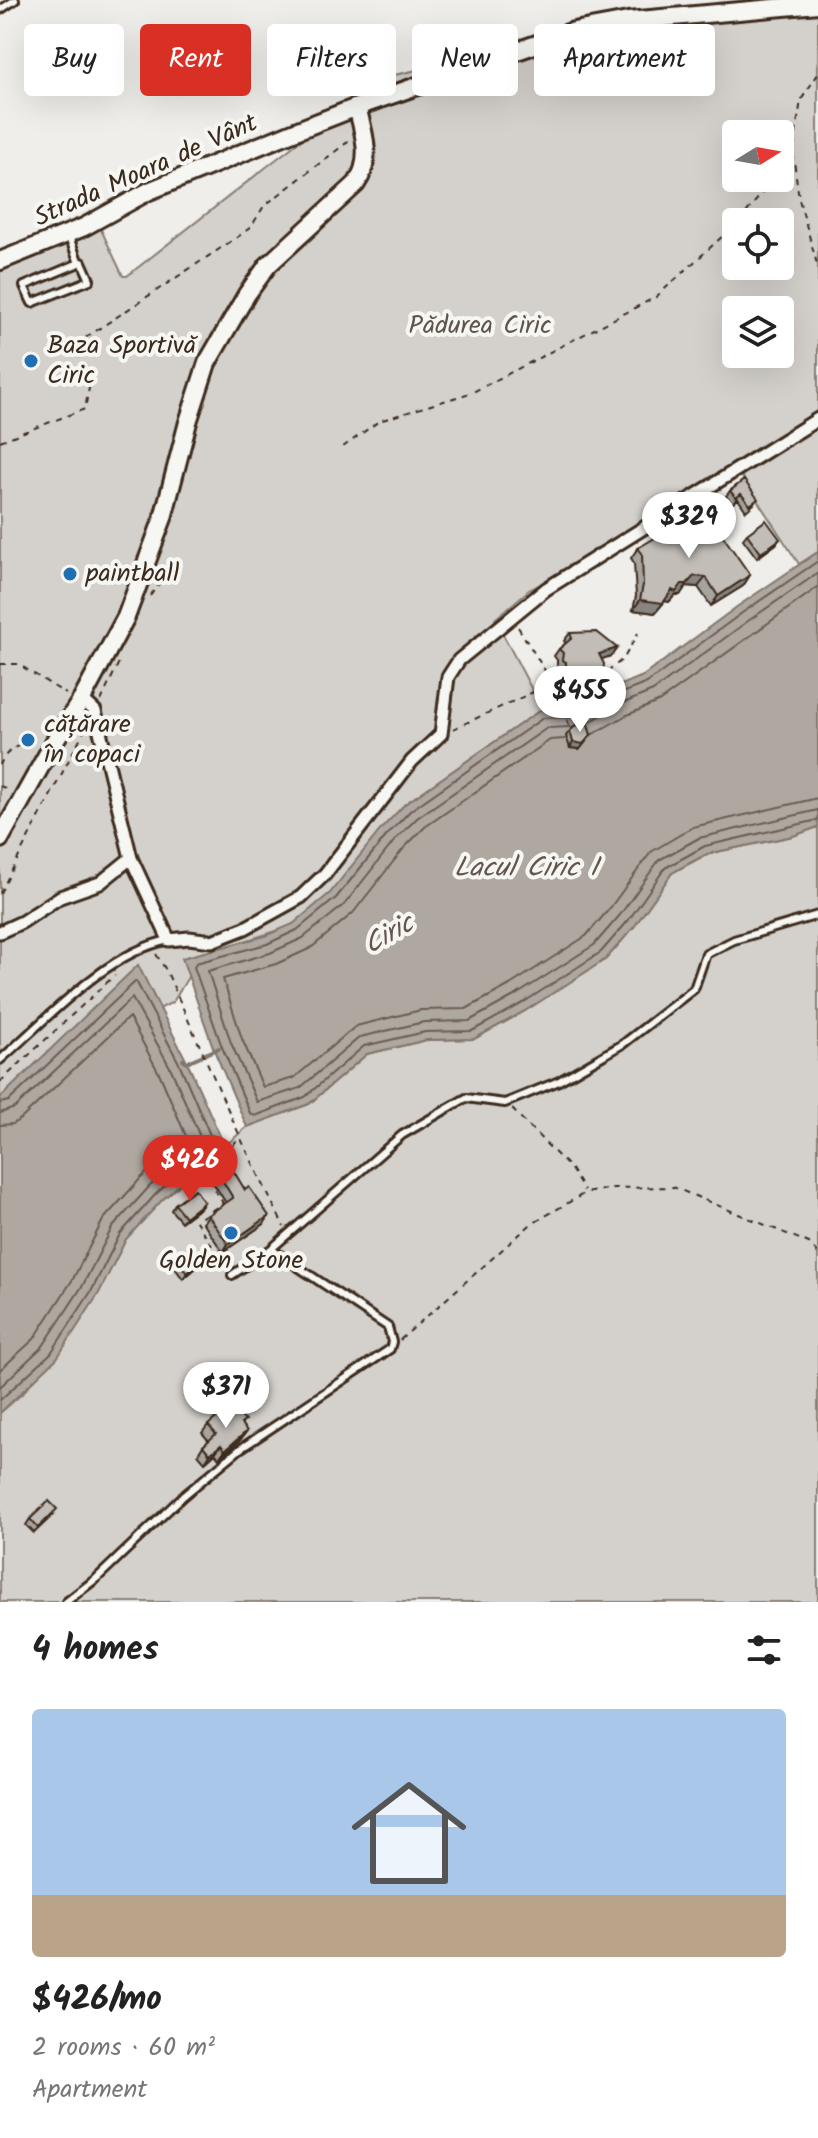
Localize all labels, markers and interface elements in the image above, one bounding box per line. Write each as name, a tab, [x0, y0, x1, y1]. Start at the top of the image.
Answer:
chip: Buy	[24, 24, 124, 96]
chip: Rent	[140, 24, 251, 96]
chip: Filters	[267, 24, 396, 96]
chip: New	[412, 24, 518, 96]
chip: Apartment	[534, 24, 715, 96]
street label: Strada Moara de Vânt	[27, 102, 266, 239]
north arrow	[722, 120, 794, 192]
map controls	[722, 120, 794, 368]
button: locate	[722, 208, 794, 280]
button: layers	[722, 296, 794, 368]
park label: Pădurea Ciric	[409, 305, 551, 347]
place label: Baza Sportivă Ciric	[47, 325, 199, 397]
marker: Baza Sportivă Ciric	[22, 352, 40, 370]
pin: $329	[642, 492, 736, 560]
text: $329	[660, 497, 718, 539]
place label: paintball	[85, 553, 179, 595]
marker: paintball	[61, 565, 79, 583]
pin: $455	[533, 666, 627, 734]
text: $455	[552, 671, 608, 713]
place label: cățărare în copaci	[44, 704, 142, 776]
marker: cățărare în copaci	[19, 731, 37, 749]
water label: Lacul Ciric I	[454, 846, 602, 891]
water label: Ciric	[355, 901, 425, 967]
pin: $426	[143, 1135, 237, 1203]
text: $426	[161, 1140, 219, 1182]
marker: Golden Stone	[222, 1224, 240, 1242]
place label: Golden Stone	[159, 1240, 303, 1282]
pin: $371	[179, 1362, 273, 1430]
text: $371	[201, 1367, 251, 1409]
text: 4 homes	[32, 1623, 159, 1677]
icon: filters	[742, 1628, 786, 1672]
icon: home	[337, 1761, 481, 1905]
text: $426/mo	[32, 1973, 162, 2027]
text: 2 rooms · 60 m²	[32, 2027, 215, 2069]
text: Apartment	[32, 2069, 147, 2111]

